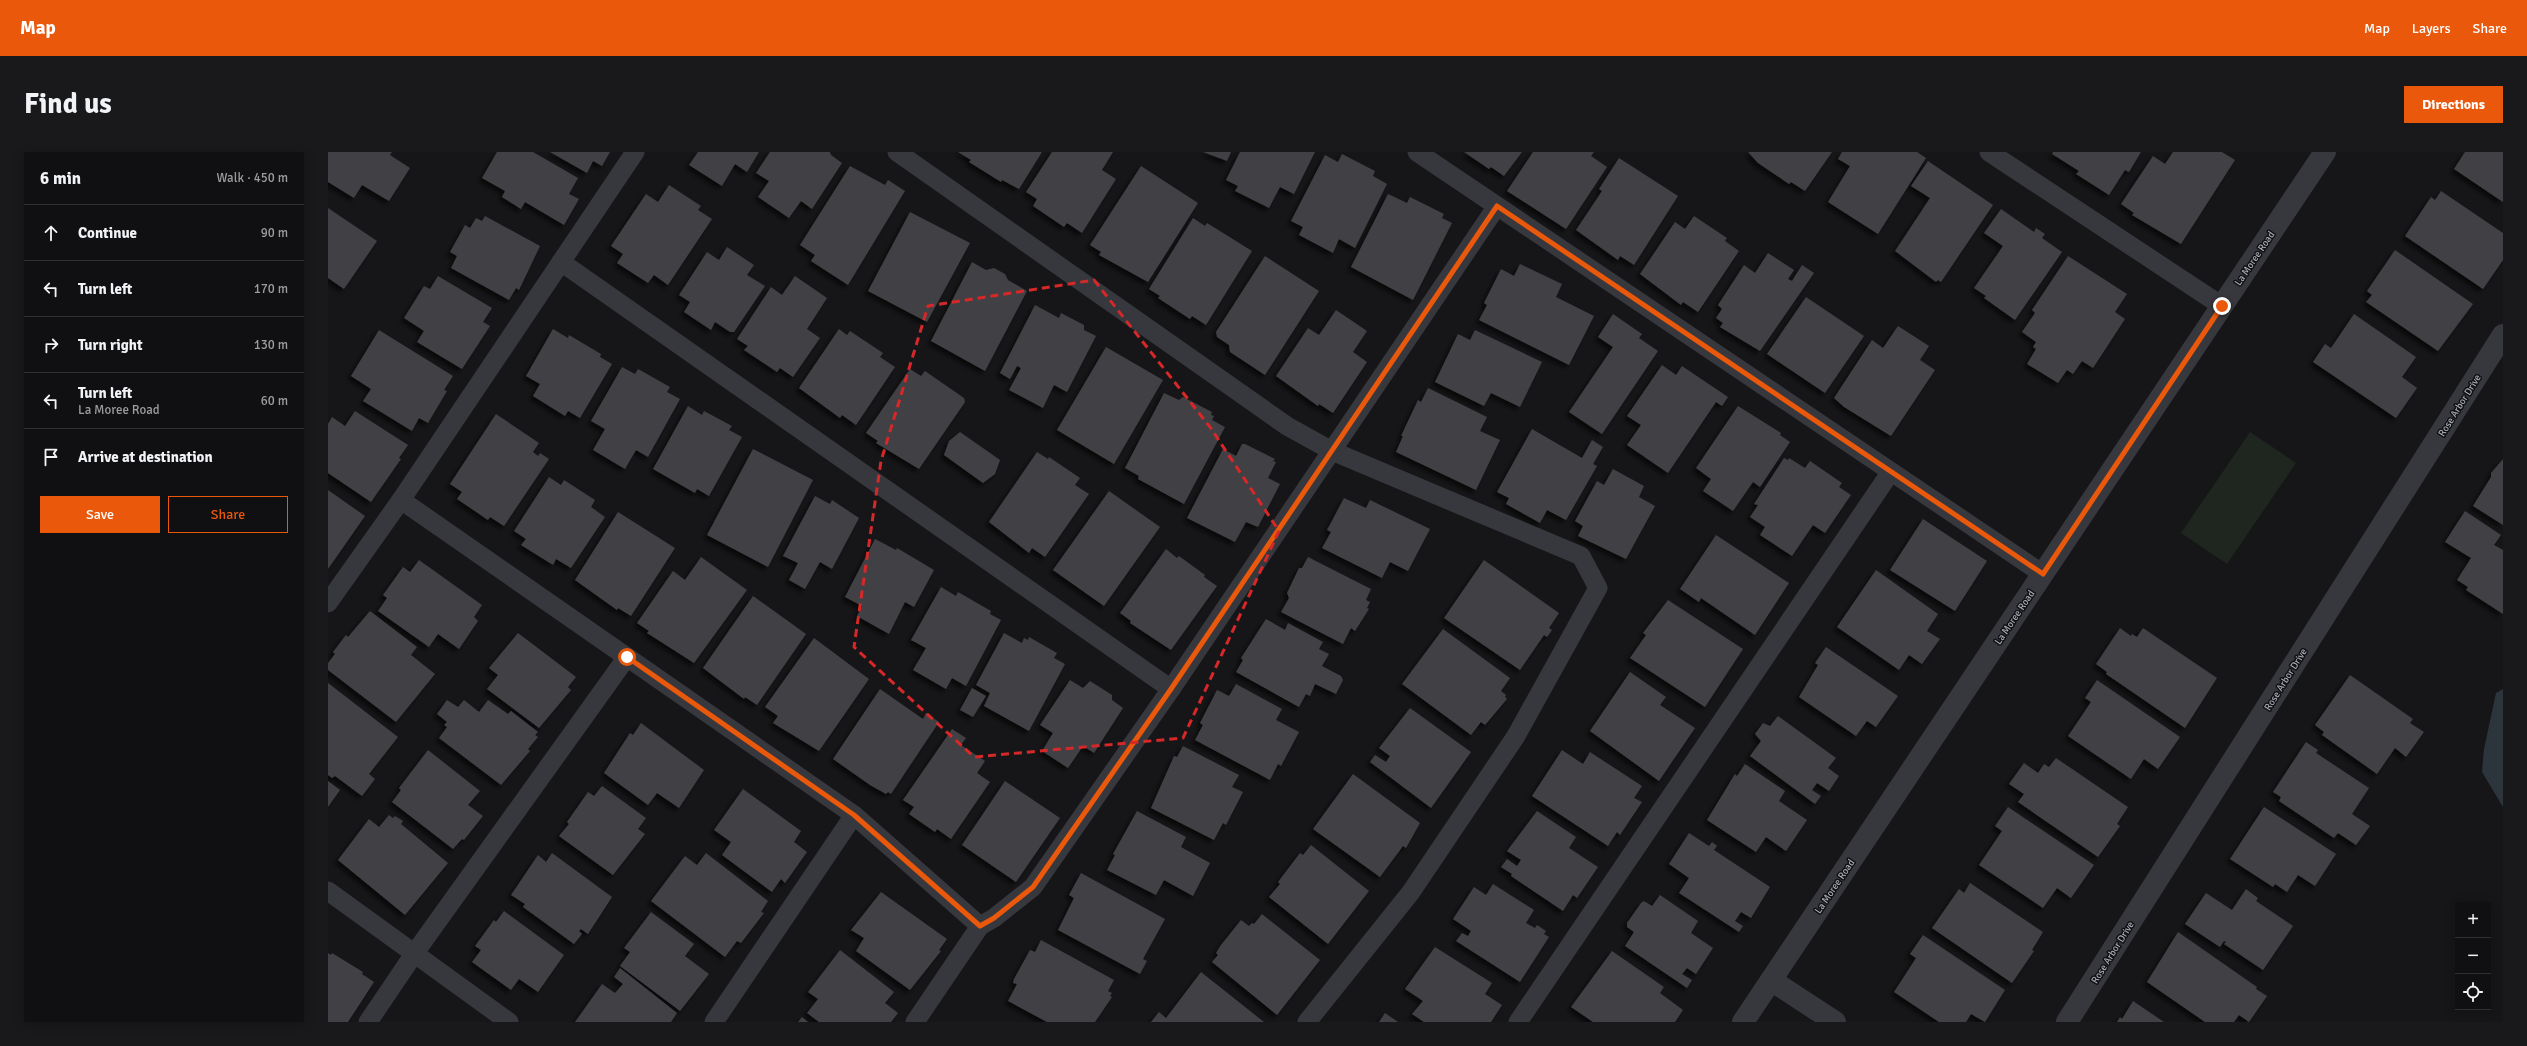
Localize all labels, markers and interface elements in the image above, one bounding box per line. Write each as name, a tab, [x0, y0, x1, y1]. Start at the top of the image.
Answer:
text: Map	[20, 16, 56, 40]
text: Map	[2364, 20, 2390, 37]
text: Layers	[2412, 20, 2451, 37]
text: Share	[2473, 20, 2507, 37]
button: Directions	[2404, 86, 2503, 123]
text: Find us	[24, 87, 112, 121]
text: 6 min	[40, 168, 81, 189]
text: Walk · 450 m	[217, 170, 288, 186]
icon: ahead	[40, 222, 62, 244]
text: Continue	[78, 224, 137, 242]
text: 90 m	[261, 225, 288, 241]
street label: La Moree Road	[2232, 229, 2277, 288]
icon: left	[40, 278, 62, 300]
text: Turn left	[78, 280, 132, 298]
text: 170 m	[254, 281, 288, 297]
route end	[2213, 297, 2231, 315]
icon: right	[40, 334, 62, 356]
text: Turn right	[78, 336, 143, 354]
text: 130 m	[254, 337, 288, 353]
street label: Rose Arbor Drive	[2436, 372, 2484, 439]
text: Turn left	[78, 384, 132, 402]
icon: left	[40, 390, 62, 412]
text: 60 m	[261, 393, 288, 409]
text: La Moree Road	[78, 402, 160, 418]
icon: arrive	[40, 446, 62, 468]
text: Arrive at destination	[78, 448, 213, 466]
button: Save	[40, 496, 160, 533]
button: Share	[168, 496, 288, 533]
street label: La Moree Road	[1992, 588, 2037, 647]
street label: Rose Arbor Drive	[2262, 646, 2310, 713]
route start	[618, 648, 636, 666]
street label: La Moree Road	[1812, 857, 1857, 916]
map controls	[2455, 902, 2491, 1010]
button: +	[2455, 902, 2491, 938]
street label: Rose Arbor Drive	[2089, 919, 2137, 986]
button: −	[2455, 938, 2491, 974]
button: locate	[2455, 974, 2491, 1010]

